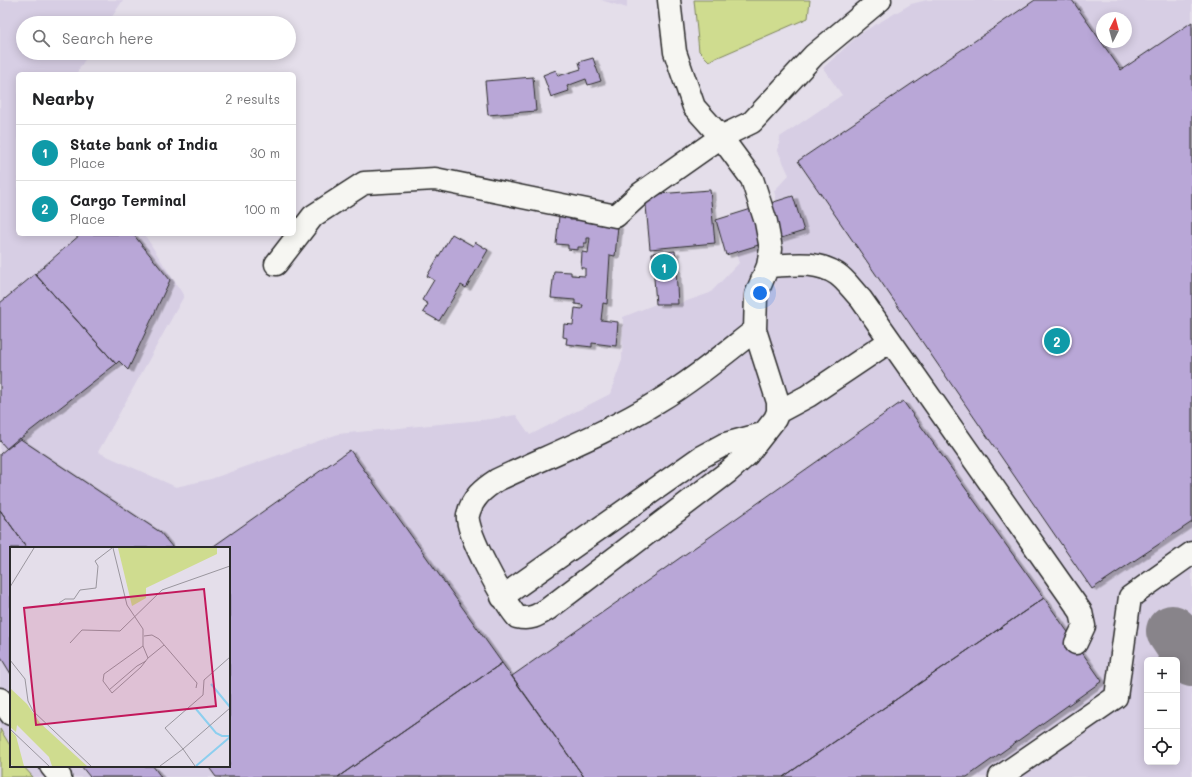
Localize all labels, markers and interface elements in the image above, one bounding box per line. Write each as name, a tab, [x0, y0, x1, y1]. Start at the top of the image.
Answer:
north arrow	[1096, 12, 1132, 48]
search box	[16, 16, 296, 60]
icon: search	[30, 27, 52, 49]
text: Search here	[62, 28, 153, 48]
text: Nearby	[32, 87, 94, 109]
text: 2 results	[225, 90, 280, 107]
text: State bank of India	[70, 134, 218, 154]
text: 1	[42, 144, 48, 161]
text: 30 m	[250, 144, 280, 161]
text: Place	[70, 154, 105, 171]
text: Cargo Terminal	[70, 190, 186, 210]
text: 2	[41, 200, 49, 217]
text: 100 m	[244, 200, 280, 217]
text: Place	[70, 210, 105, 227]
pin: 1	[651, 252, 677, 282]
your location	[750, 283, 770, 303]
pin: 2	[1044, 326, 1070, 356]
inset map	[10, 547, 230, 767]
map controls	[1144, 657, 1180, 765]
button: +	[1144, 657, 1180, 693]
button: −	[1144, 693, 1180, 729]
button: locate	[1144, 729, 1180, 765]

